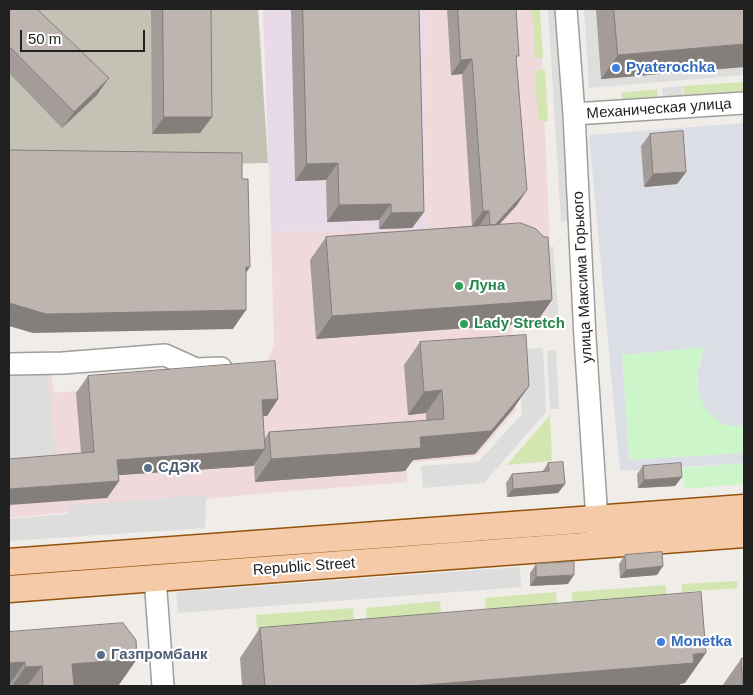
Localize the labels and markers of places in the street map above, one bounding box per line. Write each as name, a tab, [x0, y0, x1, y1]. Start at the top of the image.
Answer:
place label: Pyaterochka	[626, 59, 715, 77]
marker: Pyaterochka	[610, 62, 622, 74]
place label: Луна	[469, 277, 505, 295]
marker: Луна	[453, 280, 465, 292]
place label: Lady Stretch	[474, 315, 565, 333]
marker: Lady Stretch	[458, 318, 470, 330]
place label: СДЭК	[158, 459, 199, 477]
marker: СДЭК	[142, 462, 154, 474]
place label: Monetka	[671, 633, 732, 651]
marker: Monetka	[655, 636, 667, 648]
place label: Газпромбанк	[111, 646, 208, 664]
marker: Газпромбанк	[95, 649, 107, 661]

